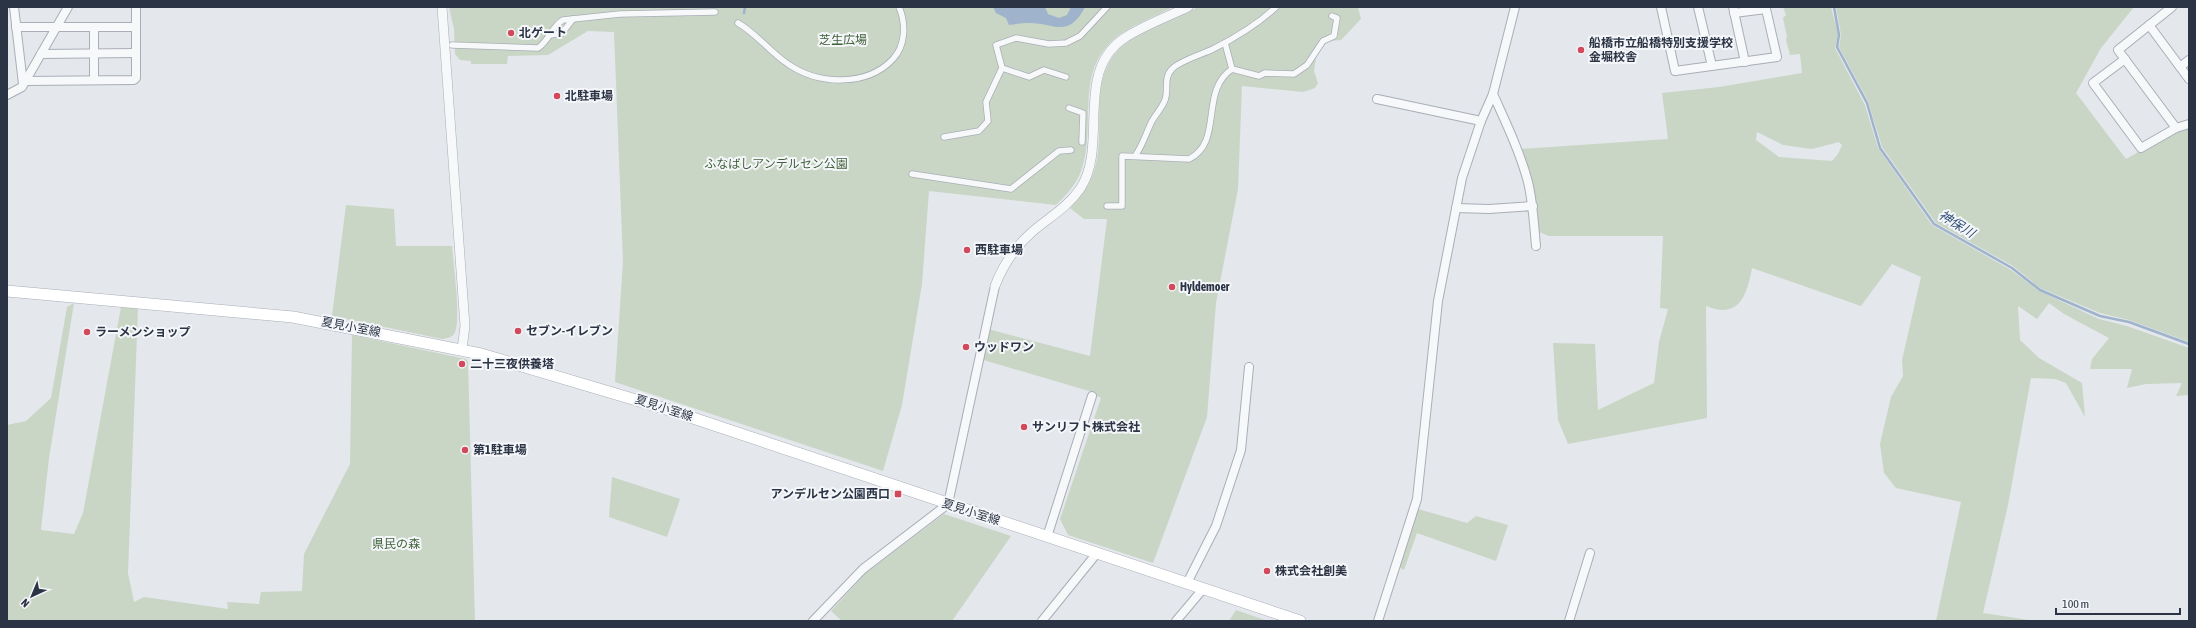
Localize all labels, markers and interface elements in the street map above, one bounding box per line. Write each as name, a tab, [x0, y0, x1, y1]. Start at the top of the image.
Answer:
place label: 北ゲート	[519, 26, 567, 40]
marker: 北ゲート	[506, 28, 516, 38]
park label: 芝生広場	[819, 33, 867, 47]
place label: 船橋市立船橋特別支援学校 金堀校舎	[1589, 36, 1733, 64]
marker: 船橋市立船橋特別支援学校 金堀校舎	[1576, 45, 1586, 55]
place label: 北駐車場	[565, 89, 613, 103]
marker: 北駐車場	[552, 91, 562, 101]
park label: ふなばしアンデルセン公園	[704, 157, 848, 171]
water label: 神保川	[1936, 207, 1979, 242]
place label: 西駐車場	[975, 243, 1023, 257]
marker: 西駐車場	[962, 245, 972, 255]
place label: Hyldemoer	[1180, 280, 1230, 294]
marker: Hyldemoer	[1167, 282, 1177, 292]
street label: 夏見小室線	[320, 314, 382, 340]
place label: セブン-イレブン	[526, 324, 613, 338]
place label: ラーメンショップ	[95, 325, 191, 339]
marker: セブン-イレブン	[513, 326, 523, 336]
marker: ラーメンショップ	[82, 327, 92, 337]
place label: ウッドワン	[974, 340, 1034, 354]
marker: ウッドワン	[961, 342, 971, 352]
place label: 二十三夜供養塔	[470, 357, 554, 371]
marker: 二十三夜供養塔	[457, 359, 467, 369]
street label: 夏見小室線	[633, 392, 695, 424]
place label: サンリフト株式会社	[1032, 420, 1140, 434]
marker: サンリフト株式会社	[1019, 422, 1029, 432]
place label: 第1駐車場	[473, 443, 527, 457]
marker: 第1駐車場	[460, 445, 470, 455]
place label: アンデルセン公園西口	[770, 487, 890, 501]
marker: アンデルセン公園西口	[893, 489, 903, 499]
street label: 夏見小室線	[940, 496, 1002, 528]
park label: 県民の森	[372, 537, 420, 551]
place label: 株式会社創美	[1275, 564, 1347, 578]
marker: 株式会社創美	[1262, 566, 1272, 576]
north arrow	[12, 576, 52, 616]
scale bar	[2056, 590, 2180, 616]
text: N	[19, 597, 32, 610]
text: 100 m	[2062, 597, 2089, 611]

